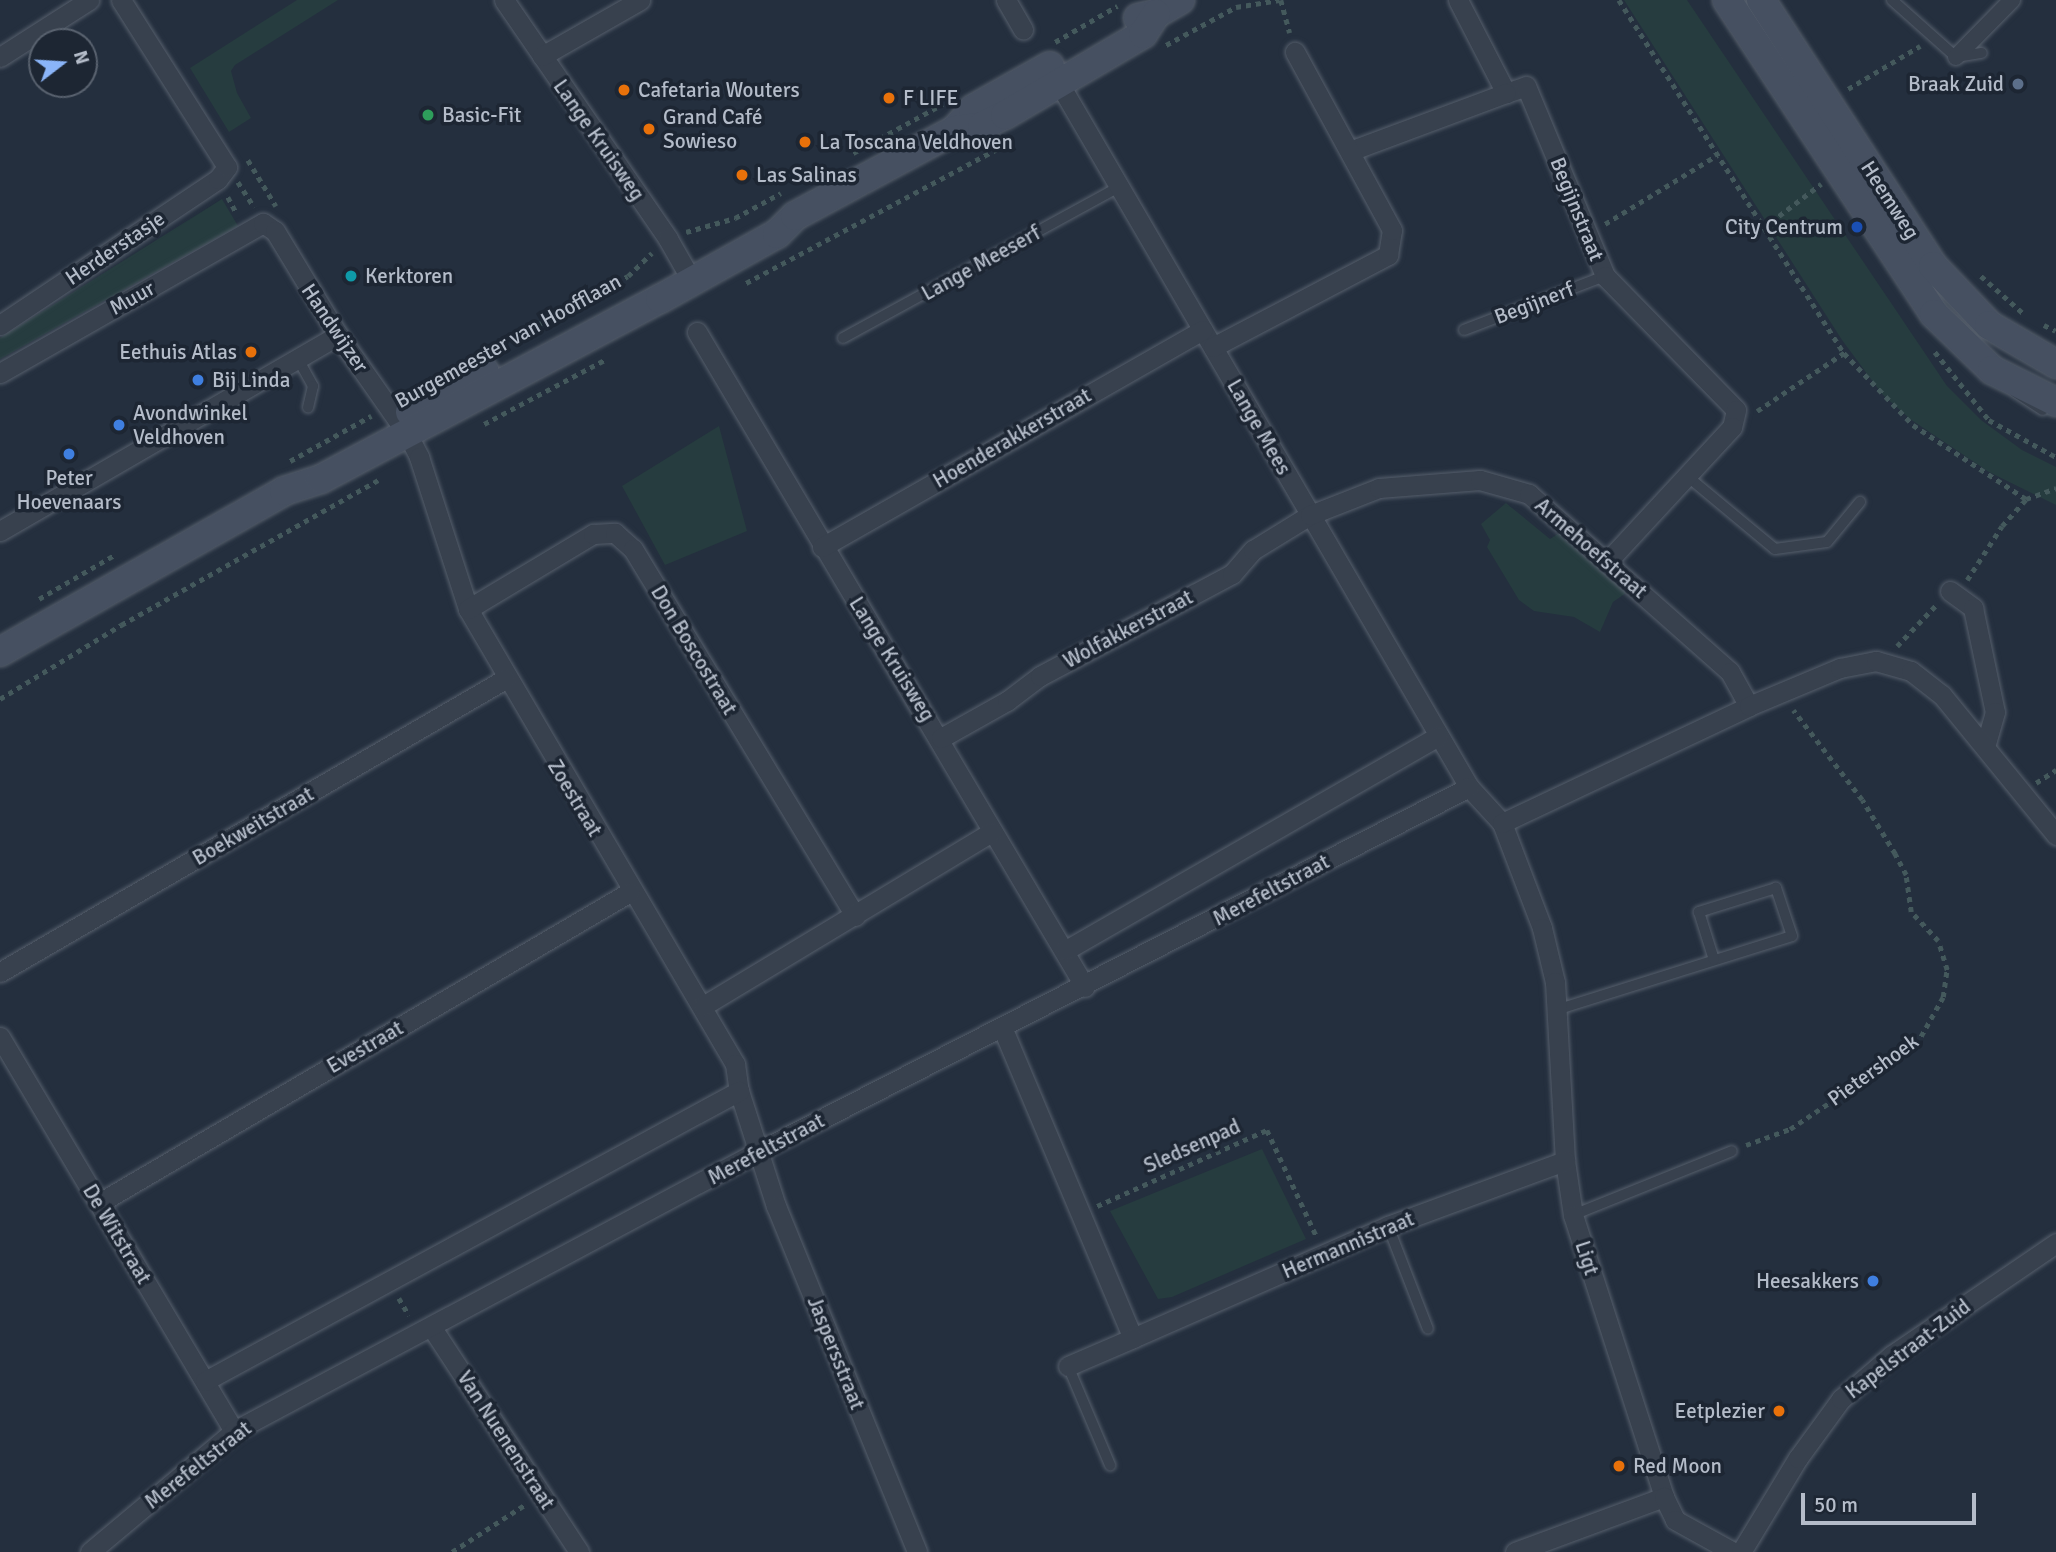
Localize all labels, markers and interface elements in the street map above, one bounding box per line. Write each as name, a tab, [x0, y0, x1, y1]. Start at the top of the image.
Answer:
north arrow	[28, 28, 98, 98]
text: N	[68, 48, 95, 67]
place label: Braak Zuid	[1908, 71, 2004, 97]
street label: Lange Kruisweg	[548, 75, 650, 205]
marker: Braak Zuid	[2010, 76, 2026, 92]
place label: Cafetaria Wouters	[638, 77, 800, 103]
marker: Cafetaria Wouters	[616, 82, 632, 98]
place label: F LIFE	[903, 85, 958, 111]
marker: F LIFE	[881, 90, 897, 106]
place label: Basic-Fit	[442, 102, 521, 128]
place label: Grand Café Sowieso	[663, 104, 762, 154]
marker: Basic-Fit	[420, 107, 436, 123]
marker: Grand Café Sowieso	[641, 121, 657, 137]
place label: La Toscana Veldhoven	[819, 129, 1013, 155]
marker: La Toscana Veldhoven	[797, 134, 813, 150]
street label: Begijnstraat	[1545, 153, 1609, 265]
street label: Heemweg	[1855, 156, 1925, 244]
place label: Las Salinas	[756, 162, 857, 188]
marker: Las Salinas	[734, 167, 750, 183]
street label: Herderstasje	[61, 206, 169, 290]
place label: City Centrum	[1725, 214, 1843, 240]
marker: City Centrum	[1849, 219, 1865, 235]
street label: Lange Meeserf	[917, 220, 1045, 306]
place label: Kerktoren	[365, 263, 453, 289]
marker: Kerktoren	[343, 268, 359, 284]
street label: Burgemeester van Hoofflaan	[391, 268, 625, 414]
street label: Muur	[105, 275, 159, 321]
street label: Begijnerf	[1491, 276, 1577, 330]
street label: Handwijzer	[296, 279, 374, 377]
place label: Eethuis Atlas	[119, 339, 237, 365]
marker: Eethuis Atlas	[243, 344, 259, 360]
place label: Bij Linda	[212, 367, 290, 393]
marker: Bij Linda	[190, 372, 206, 388]
street label: Lange Mees	[1222, 375, 1296, 479]
street label: Hoenderakkerstraat	[928, 383, 1096, 493]
place label: Avondwinkel Veldhoven	[133, 400, 248, 450]
marker: Avondwinkel Veldhoven	[111, 417, 127, 433]
marker: Peter Hoevenaars	[61, 446, 77, 462]
place label: Peter Hoevenaars	[17, 465, 121, 515]
street label: Armehoefstraat	[1530, 492, 1652, 604]
street label: Don Boscostraat	[645, 581, 743, 719]
street label: Wolfakkerstraat	[1059, 584, 1197, 674]
street label: Lange Kruisweg	[844, 592, 940, 726]
street label: Zoestraat	[542, 755, 608, 841]
street label: Boekweitstraat	[188, 781, 318, 871]
street label: Merefeltstraat	[1208, 849, 1334, 931]
street label: Evestraat	[322, 1015, 408, 1079]
street label: Pietershoek	[1823, 1029, 1923, 1111]
street label: Merefeltstraat	[703, 1108, 829, 1190]
street label: Sledsenpad	[1140, 1113, 1244, 1179]
street label: De Witstraat	[77, 1179, 157, 1289]
street label: Hermannistraat	[1278, 1206, 1418, 1284]
street label: Ligt	[1570, 1238, 1604, 1278]
place label: Heesakkers	[1756, 1268, 1859, 1294]
marker: Heesakkers	[1865, 1273, 1881, 1289]
street label: Jaspersstraat	[802, 1293, 870, 1413]
street label: Kapelstraat-Zuid	[1841, 1294, 1975, 1404]
street label: Van Nuenenstraat	[452, 1366, 560, 1514]
place label: Eetplezier	[1675, 1398, 1765, 1424]
marker: Eetplezier	[1771, 1403, 1787, 1419]
street label: Merefeltstraat	[140, 1416, 256, 1514]
place label: Red Moon	[1633, 1453, 1722, 1479]
marker: Red Moon	[1611, 1458, 1627, 1474]
scale bar	[1804, 1478, 1979, 1522]
text: 50 m	[1814, 1492, 1858, 1518]

